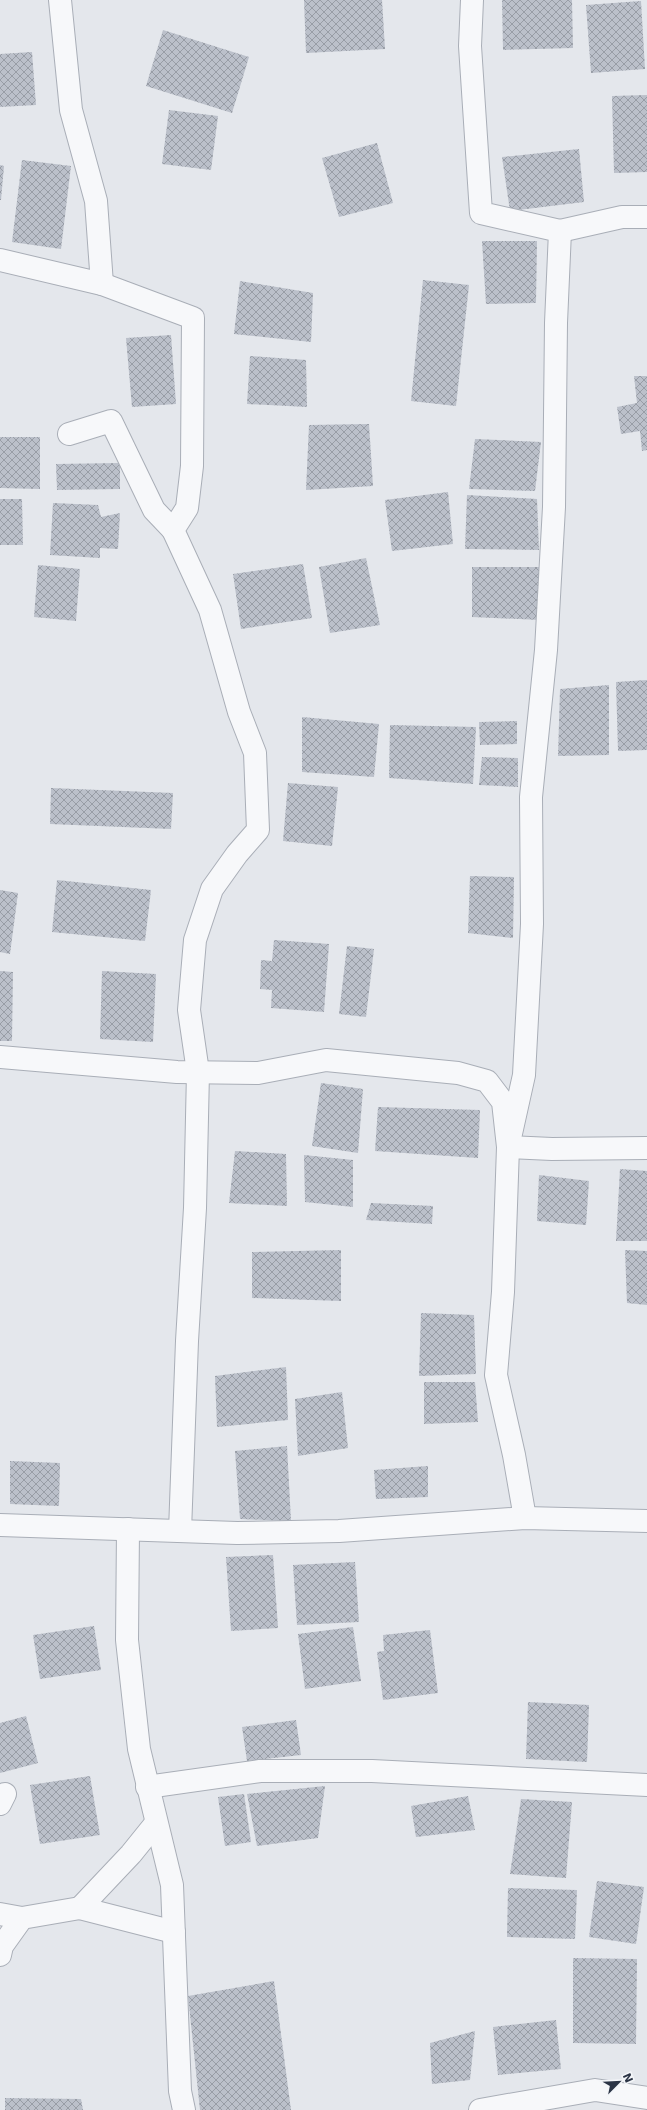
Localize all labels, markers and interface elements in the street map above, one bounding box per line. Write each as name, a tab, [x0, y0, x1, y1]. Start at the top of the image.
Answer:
north arrow	[599, 2062, 639, 2102]
text: N	[620, 2071, 635, 2085]

